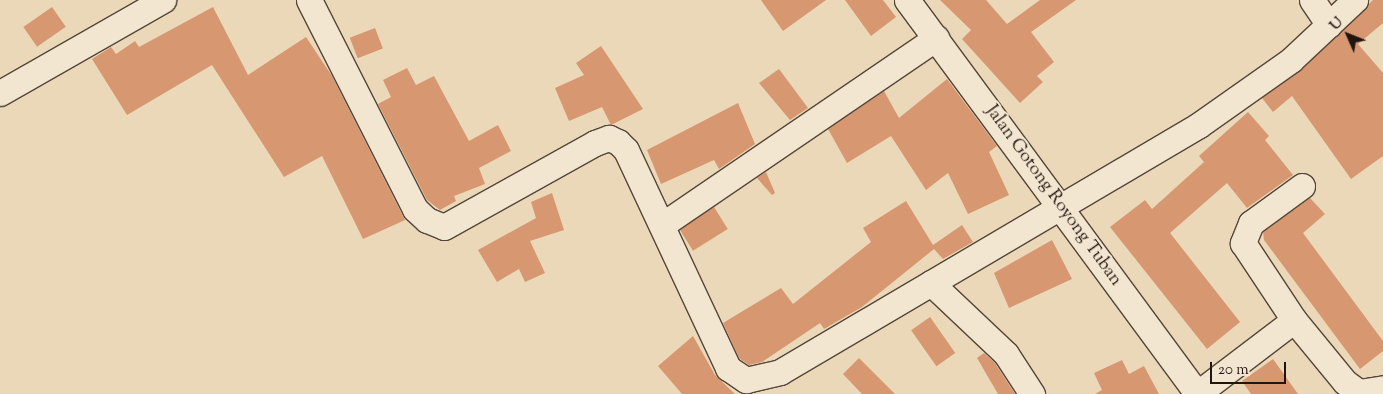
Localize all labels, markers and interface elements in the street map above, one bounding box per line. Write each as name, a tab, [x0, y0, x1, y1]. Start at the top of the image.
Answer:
north arrow	[1323, 10, 1373, 60]
text: U	[1326, 14, 1348, 36]
street label: Jalan Gotong Royong Tuban	[980, 101, 1126, 291]
scale bar	[1213, 352, 1289, 384]
text: 20 m	[1218, 360, 1249, 381]

